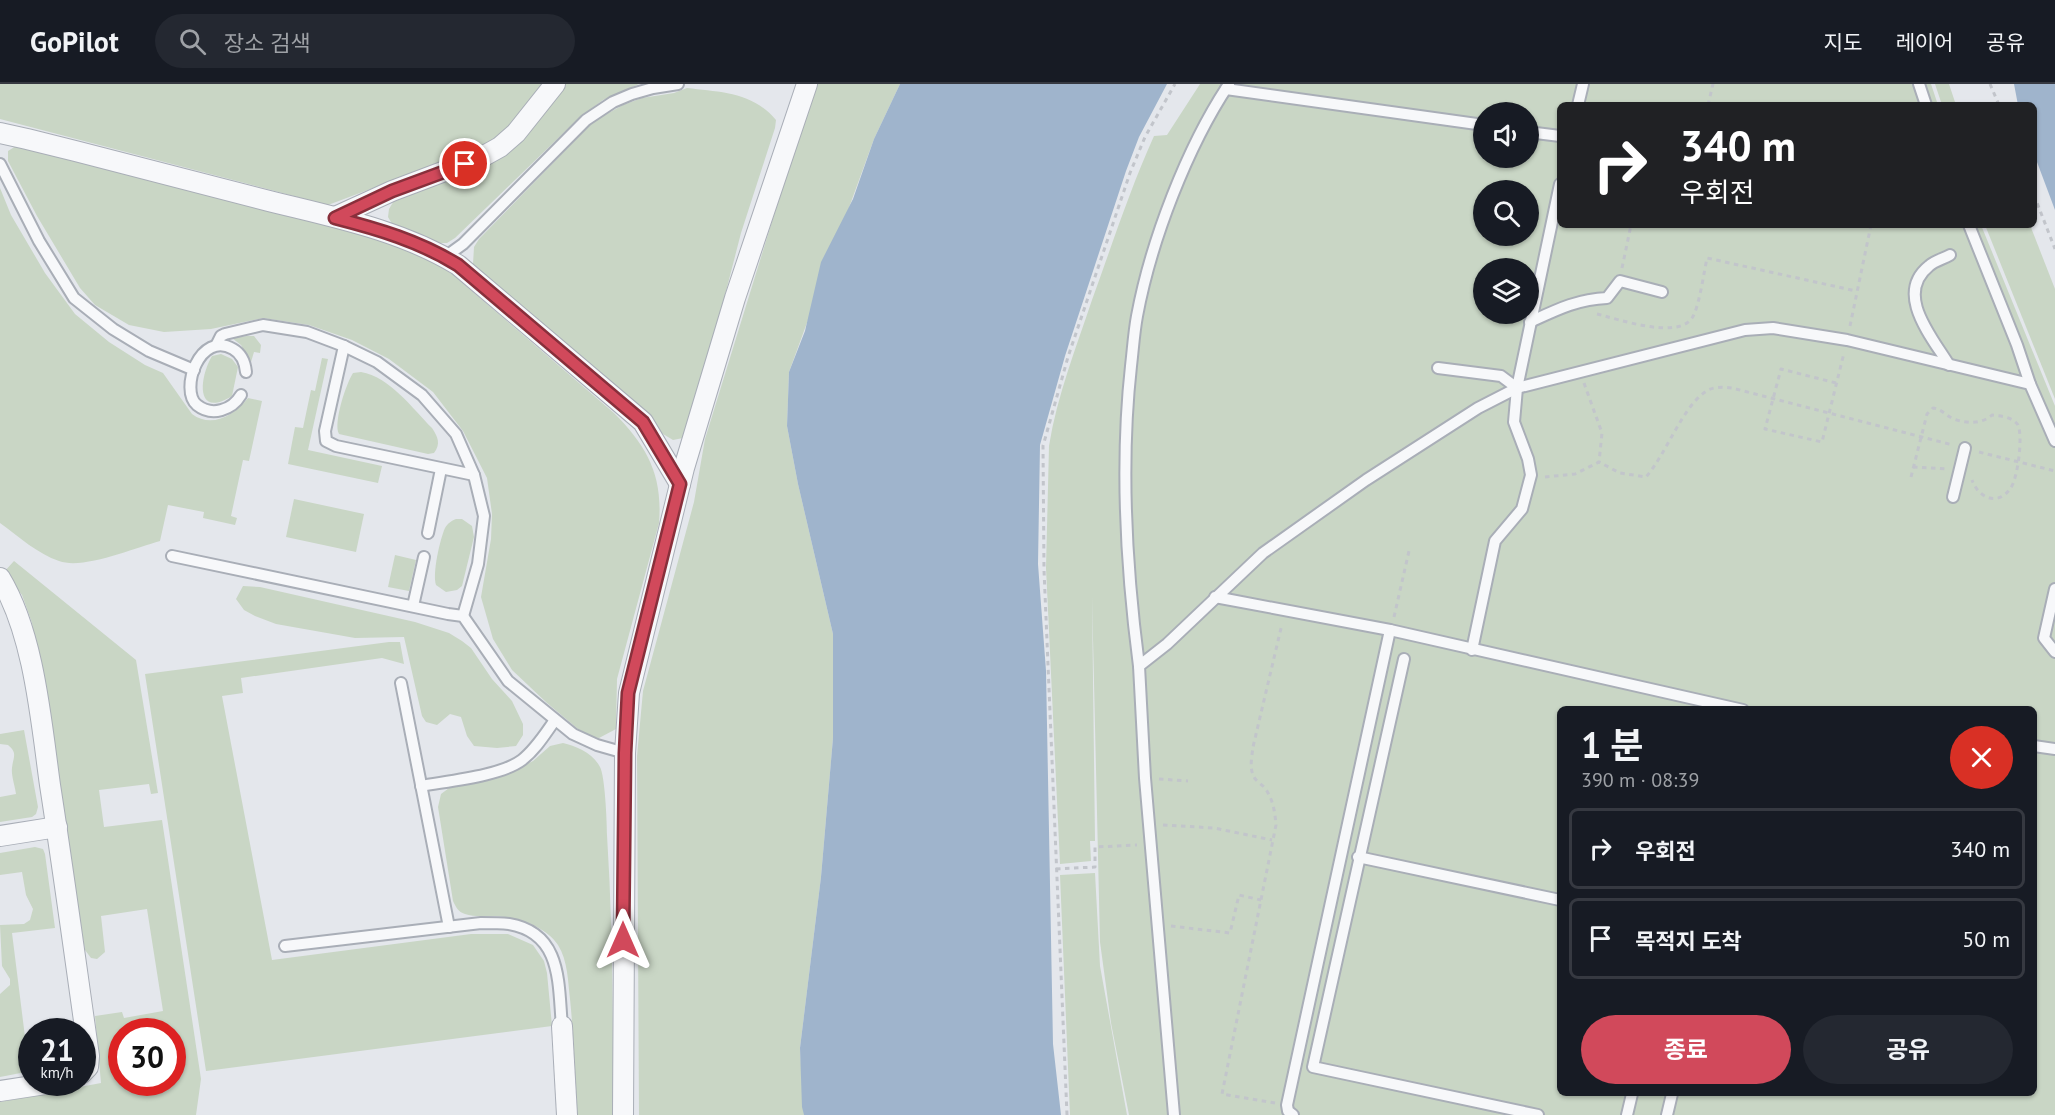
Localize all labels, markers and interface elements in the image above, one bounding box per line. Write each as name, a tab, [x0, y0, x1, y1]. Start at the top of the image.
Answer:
search box	[155, 14, 575, 68]
text: GoPilot	[30, 23, 119, 60]
icon: search	[176, 25, 209, 58]
text: 장소 검색	[224, 29, 311, 57]
text: 지도	[1824, 29, 1862, 56]
text: 레이어	[1895, 29, 1953, 56]
text: 공유	[1986, 29, 2025, 56]
map controls	[1473, 102, 1539, 324]
button: sound	[1473, 102, 1539, 168]
text: 340 m	[1680, 118, 1796, 173]
icon: right	[1581, 126, 1659, 204]
pin	[439, 138, 490, 189]
icon: arrive	[448, 147, 481, 180]
text: 우회전	[1680, 175, 1755, 209]
button: search	[1473, 180, 1539, 246]
button: layers	[1473, 258, 1539, 324]
text: 1 분	[1581, 721, 1644, 768]
button: close	[1950, 726, 2013, 789]
text: 390 m · 08:39	[1581, 767, 1699, 793]
icon: right	[1584, 832, 1617, 865]
text: 340 m	[1950, 835, 2010, 863]
text: 우회전	[1635, 837, 1696, 865]
position arrow	[591, 908, 655, 972]
icon: arrive	[1584, 922, 1617, 955]
text: 50 m	[1962, 925, 2010, 953]
text: 목적지 도착	[1635, 927, 1742, 955]
button: 종료	[1581, 1015, 1791, 1084]
button: 공유	[1803, 1015, 2013, 1084]
speed limit sign: 30	[108, 1018, 186, 1096]
text: 21	[40, 1030, 74, 1069]
text: km/h	[41, 1063, 73, 1082]

